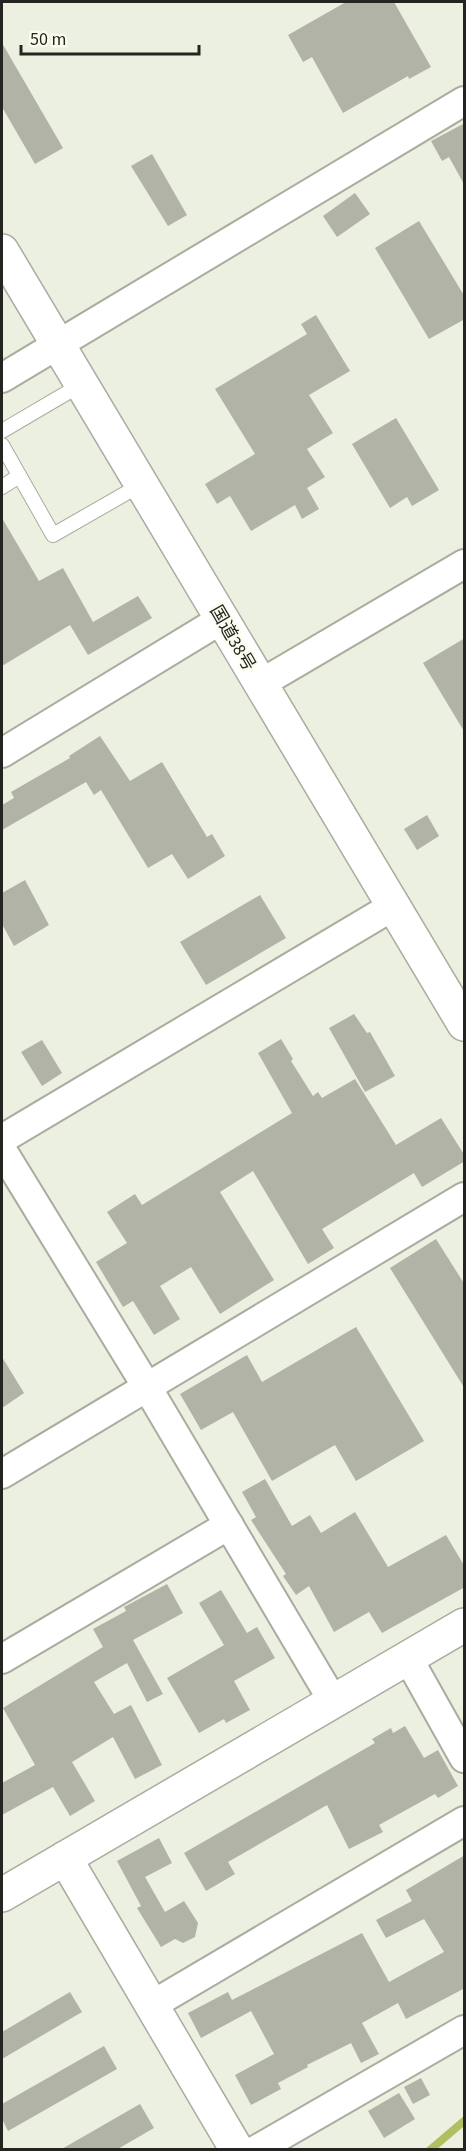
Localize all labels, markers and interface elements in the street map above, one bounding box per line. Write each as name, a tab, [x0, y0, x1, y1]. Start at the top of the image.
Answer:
scale bar	[21, 18, 200, 56]
text: 50 m	[30, 27, 66, 52]
street label: 国道38号	[204, 601, 261, 676]

